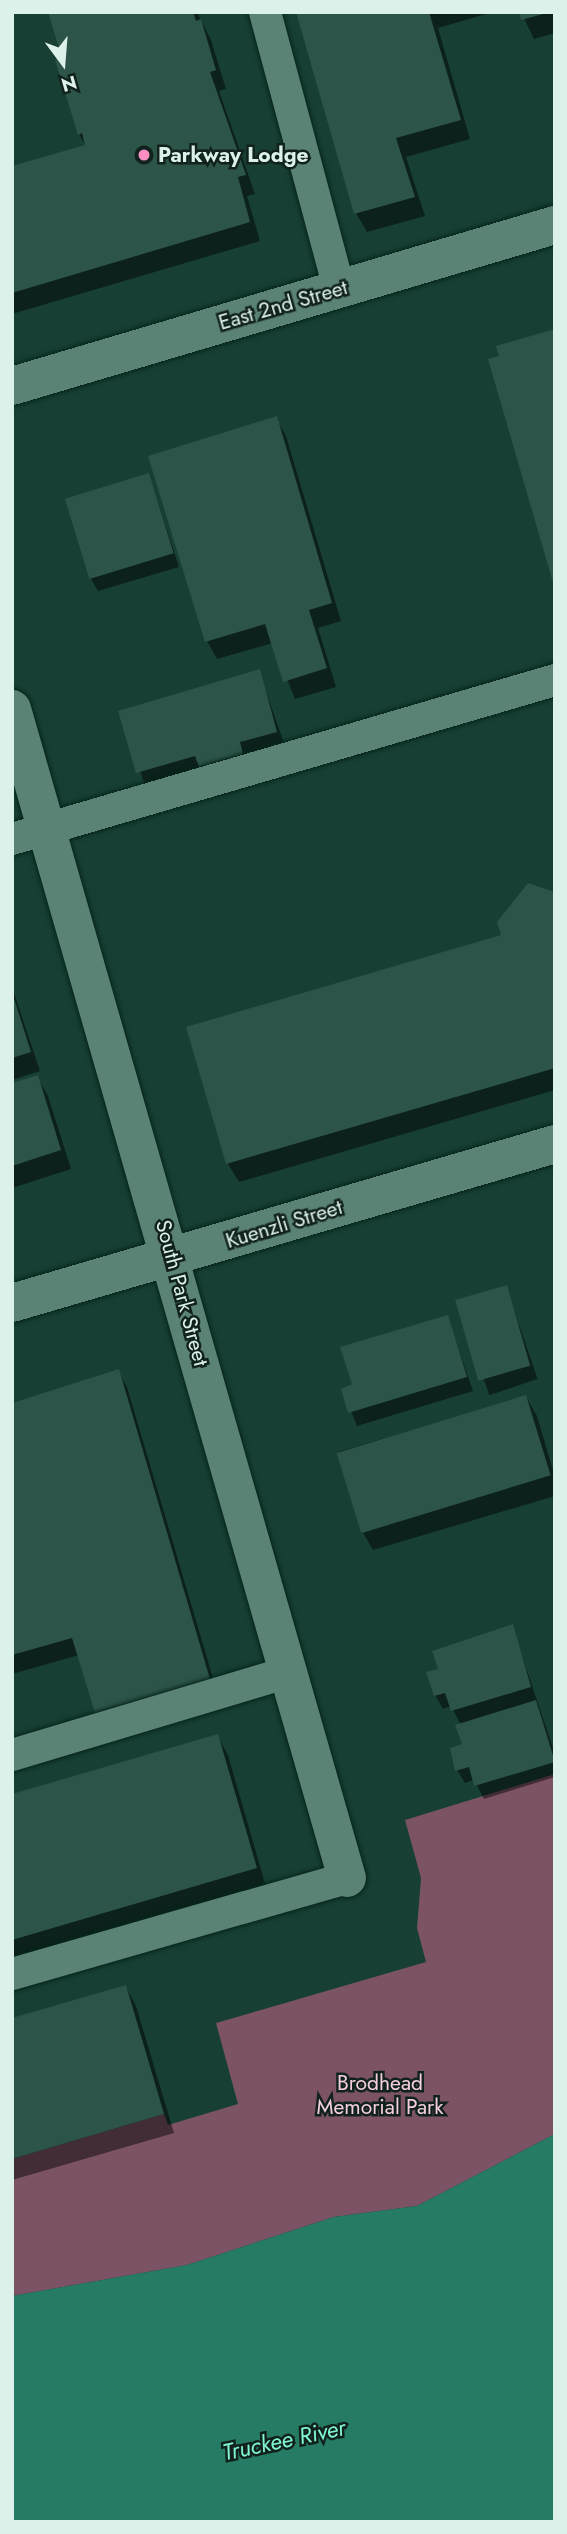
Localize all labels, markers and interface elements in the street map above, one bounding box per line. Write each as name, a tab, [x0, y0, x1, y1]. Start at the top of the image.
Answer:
north arrow	[28, 28, 98, 98]
text: N	[58, 69, 80, 99]
place label: Parkway Lodge	[158, 142, 309, 168]
marker: Parkway Lodge	[136, 147, 152, 163]
street label: East 2nd Street	[216, 275, 350, 335]
street label: Kuenzli Street	[223, 1194, 345, 1254]
street label: South Park Street	[150, 1217, 214, 1369]
park label: Brodhead Memorial Park	[317, 2070, 443, 2120]
water label: Truckee River	[220, 2414, 348, 2466]

